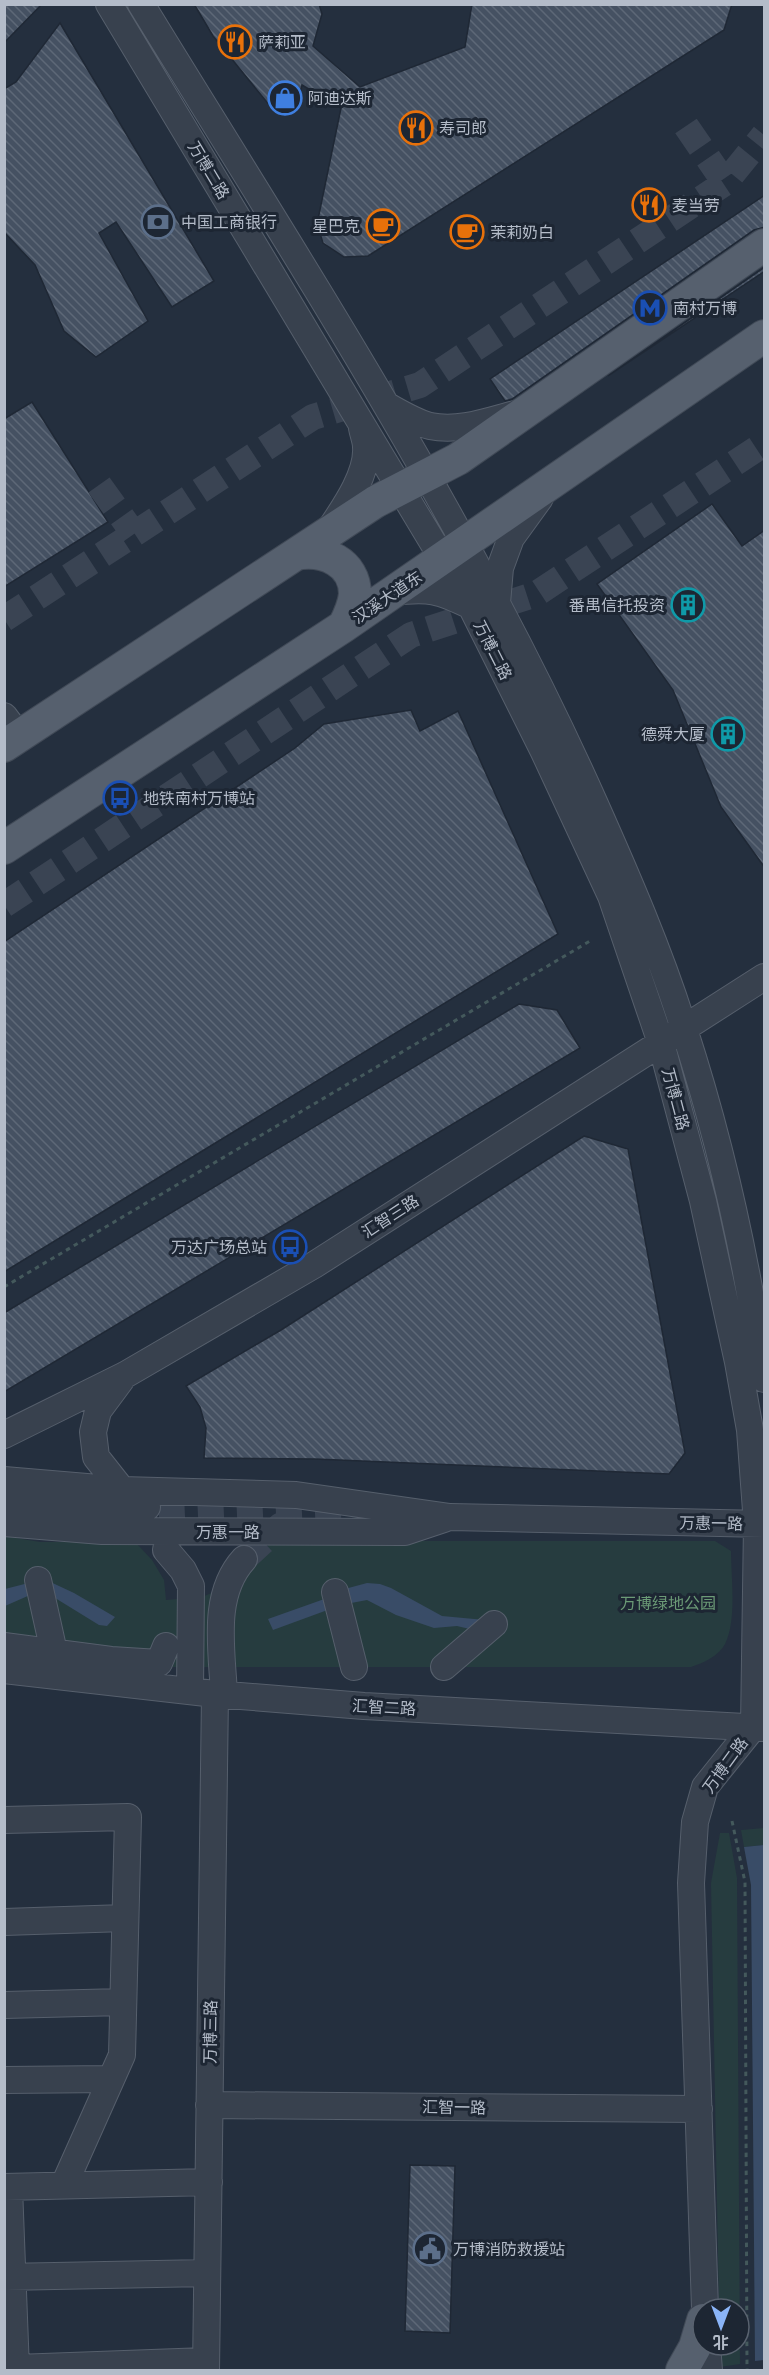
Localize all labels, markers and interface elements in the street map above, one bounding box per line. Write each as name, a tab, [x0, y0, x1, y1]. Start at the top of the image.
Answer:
restaurant icon: 萨莉亚	[217, 24, 253, 60]
place label: 萨莉亚	[258, 31, 306, 54]
shop icon: 阿迪达斯	[267, 80, 303, 116]
place label: 阿迪达斯	[308, 87, 372, 110]
restaurant icon: 寿司郎	[398, 110, 434, 146]
place label: 寿司郎	[439, 117, 487, 140]
street label: 万博二路	[182, 137, 235, 204]
restaurant icon: 麦当劳	[631, 187, 667, 223]
place label: 麦当劳	[672, 194, 720, 217]
bank icon: 中国工商银行	[140, 204, 176, 240]
cafe icon: 星巴克	[365, 208, 401, 244]
place label: 中国工商银行	[181, 211, 277, 234]
cafe icon: 茉莉奶白	[449, 214, 485, 250]
place label: 星巴克	[312, 215, 360, 238]
place label: 茉莉奶白	[490, 221, 554, 244]
metro station icon: 南村万博	[632, 290, 668, 326]
place label: 南村万博	[673, 297, 737, 320]
street label: 汉溪大道东	[348, 566, 427, 629]
building icon: 番禺信托投资	[670, 587, 706, 623]
place label: 番禺信托投资	[569, 594, 665, 617]
street label: 万博二路	[468, 616, 517, 684]
building icon: 德舜大厦	[710, 716, 746, 752]
place label: 德舜大厦	[641, 723, 705, 746]
bus stop icon: 地铁南村万博站	[102, 780, 138, 816]
place label: 地铁南村万博站	[143, 787, 255, 810]
street label: 万博二路	[656, 1065, 695, 1133]
street label: 汇智三路	[357, 1189, 423, 1243]
bus stop icon: 万达广场总站	[272, 1229, 308, 1265]
place label: 万达广场总站	[171, 1236, 267, 1259]
street label: 万惠一路	[679, 1511, 743, 1536]
street label: 万惠一路	[196, 1521, 260, 1544]
park label: 万博绿地公园	[620, 1592, 716, 1615]
street label: 汇智二路	[351, 1694, 417, 1721]
street label: 万博二路	[697, 1733, 754, 1798]
street label: 万博三路	[198, 2000, 223, 2064]
street label: 汇智一路	[422, 2095, 486, 2120]
public building icon: 万博消防救援站	[412, 2231, 448, 2267]
place label: 万博消防救援站	[453, 2238, 565, 2261]
north arrow	[691, 2297, 751, 2357]
text: 北	[713, 2330, 729, 2353]

